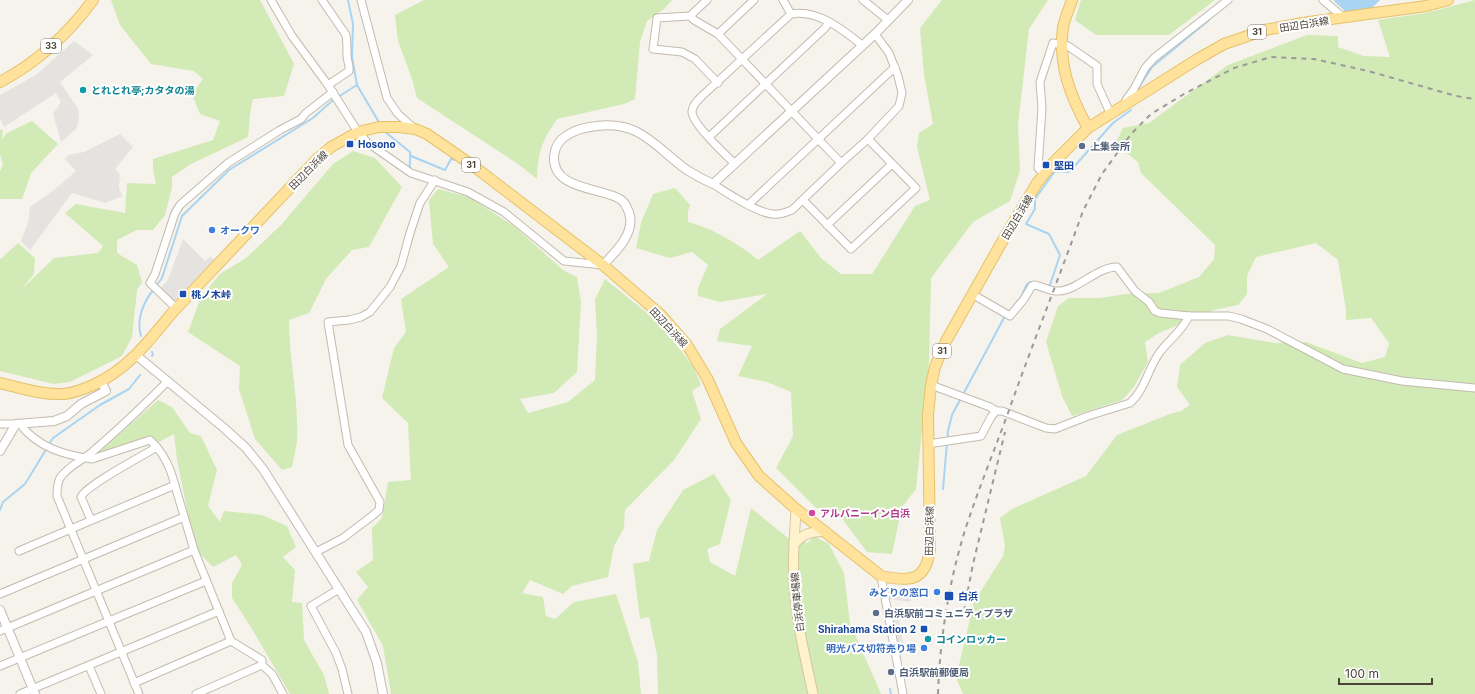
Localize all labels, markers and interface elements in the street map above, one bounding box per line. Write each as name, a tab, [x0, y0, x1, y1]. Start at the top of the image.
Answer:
street label: 田辺白浜線	[1278, 14, 1330, 34]
road number: 31	[1248, 25, 1266, 39]
road number: 33	[41, 39, 61, 53]
place label: とれとれ亭;カタタの湯	[91, 84, 194, 96]
marker: とれとれ亭;カタタの湯	[78, 85, 88, 95]
place label: Hosono	[358, 138, 396, 150]
marker: Hosono	[345, 139, 355, 149]
place label: 上集会所	[1090, 140, 1130, 152]
marker: 上集会所	[1077, 141, 1087, 151]
street label: 田辺白浜線	[286, 148, 330, 192]
road number: 31	[462, 158, 480, 172]
place label: 堅田	[1054, 159, 1074, 171]
marker: 堅田	[1041, 160, 1051, 170]
street label: 田辺白浜線	[999, 192, 1035, 242]
place label: オークワ	[220, 224, 260, 236]
marker: オークワ	[207, 225, 217, 235]
place label: 桃ノ木峠	[191, 288, 231, 300]
marker: 桃ノ木峠	[178, 289, 188, 299]
street label: 田辺白浜線	[648, 305, 690, 349]
road number: 31	[933, 344, 951, 358]
street label: 田辺白浜線	[923, 506, 935, 556]
place label: アルバニーイン白浜	[820, 507, 910, 519]
marker: アルバニーイン白浜	[807, 508, 817, 518]
street label: 白浜停車場線	[788, 572, 806, 632]
place label: みどりの窓口	[869, 586, 929, 598]
marker: みどりの窓口	[932, 587, 942, 597]
marker: 白浜	[943, 590, 955, 602]
place label: 白浜	[958, 590, 978, 602]
place label: 白浜駅前コミュニティプラザ	[884, 607, 1013, 619]
marker: 白浜駅前コミュニティプラザ	[871, 608, 881, 618]
place label: Shirahama Station 2	[818, 623, 916, 635]
marker: Shirahama Station 2	[919, 624, 929, 634]
place label: コインロッカー	[936, 633, 1006, 645]
marker: コインロッカー	[923, 634, 933, 644]
place label: 明光バス切符売り場	[826, 642, 916, 654]
marker: 明光バス切符売り場	[919, 643, 929, 653]
scale bar	[1339, 660, 1432, 686]
place label: 白浜駅前郵便局	[899, 666, 969, 678]
text: 100 m	[1345, 666, 1379, 681]
marker: 白浜駅前郵便局	[886, 667, 896, 677]

